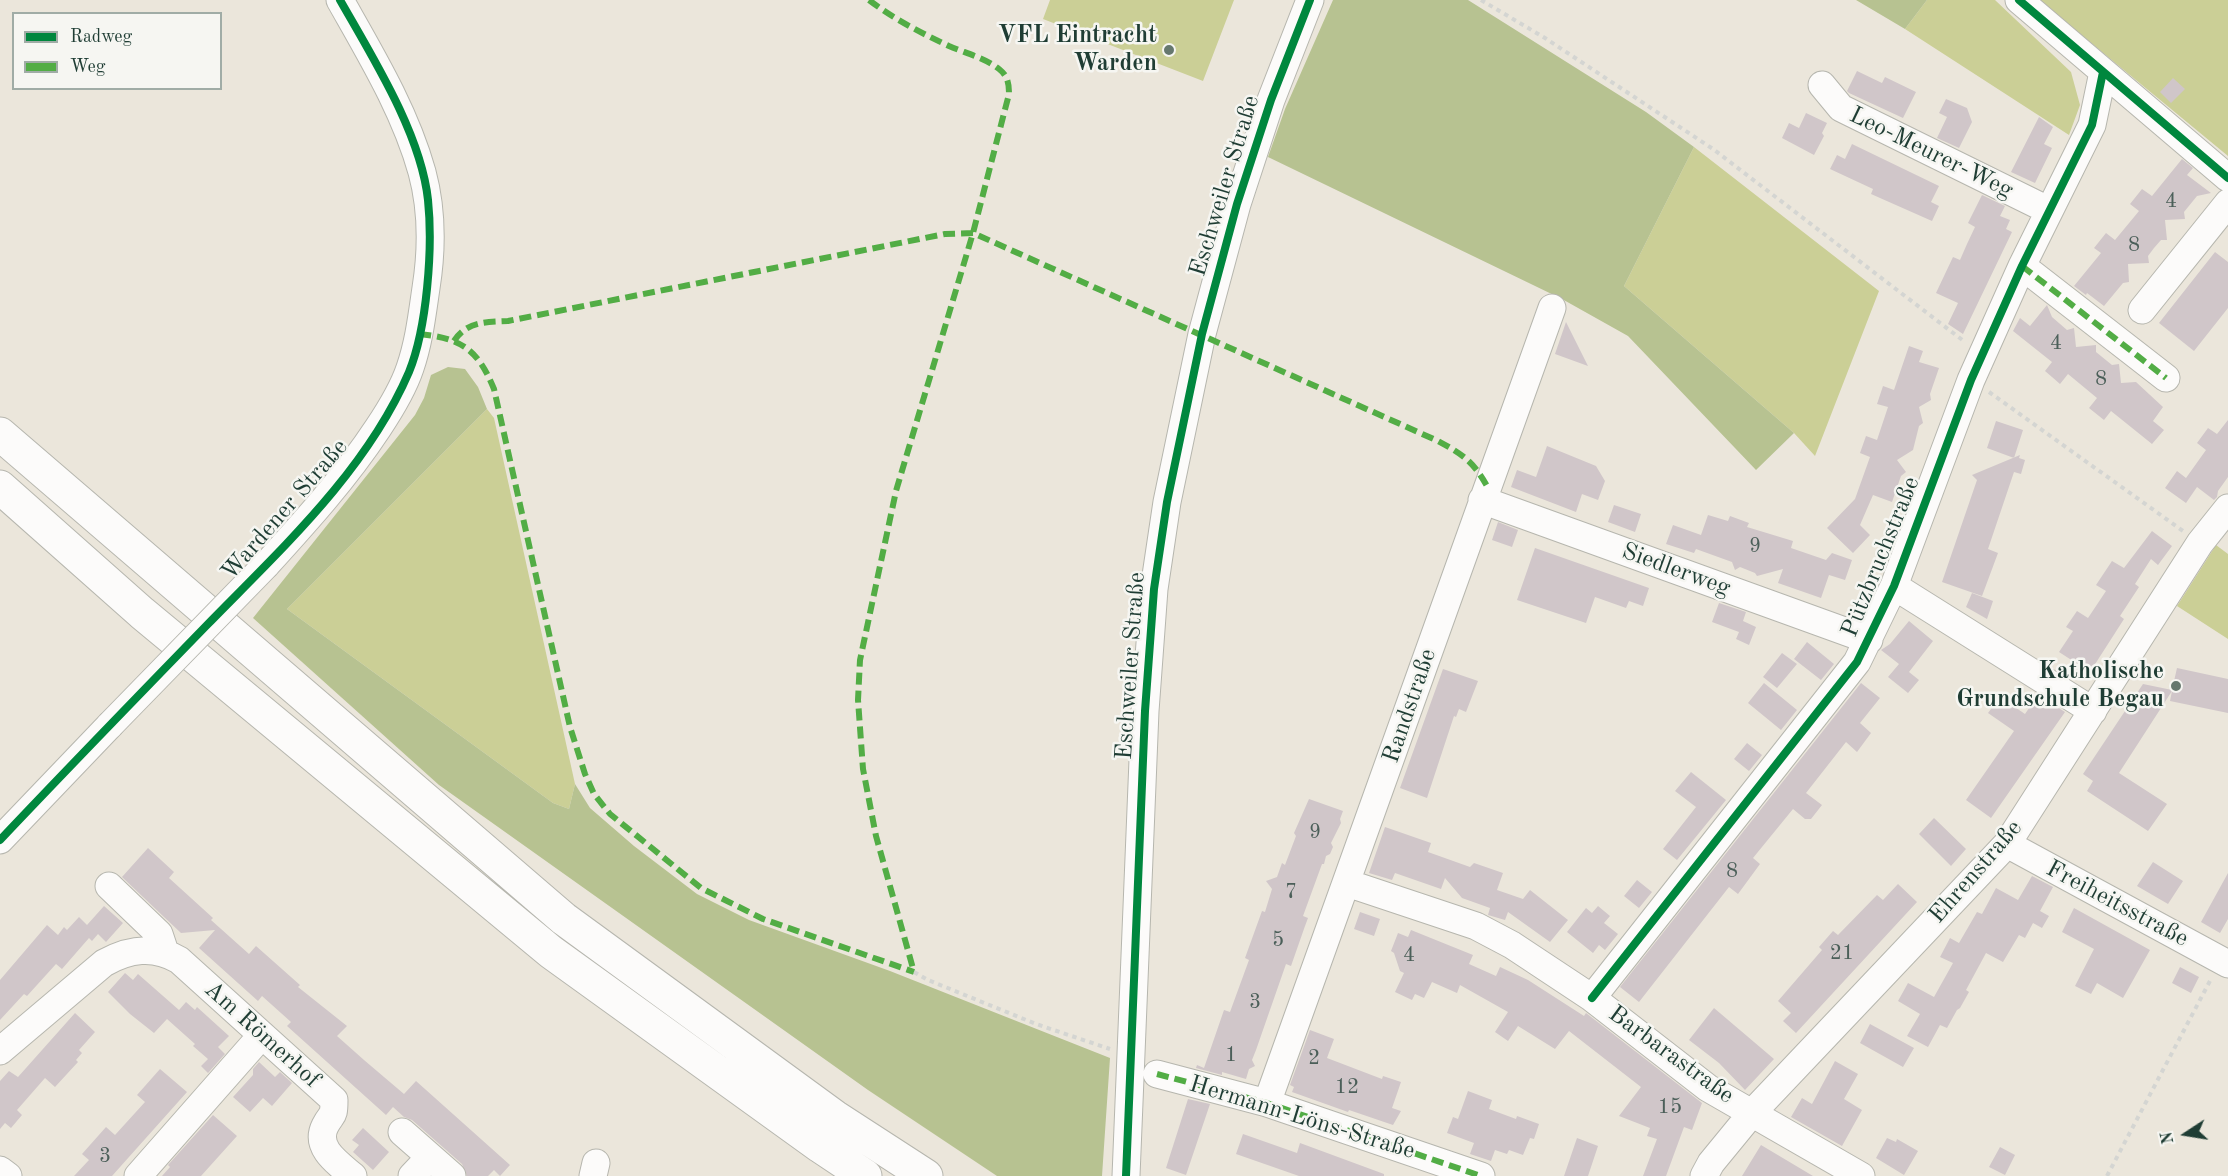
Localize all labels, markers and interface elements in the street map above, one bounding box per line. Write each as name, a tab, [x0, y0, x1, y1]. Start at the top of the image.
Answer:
legend	[12, 12, 222, 90]
place label: VFL Eintracht Warden	[998, 22, 1157, 78]
text: Radweg	[70, 28, 132, 46]
marker: VFL Eintracht Warden	[1162, 43, 1176, 57]
text: Weg	[70, 58, 106, 76]
street label: Eschweiler Straße	[1184, 92, 1266, 280]
street label: Leo-Meurer-Weg	[1844, 101, 2018, 205]
house number: 4	[2165, 188, 2177, 214]
house number: 8	[2128, 232, 2140, 258]
house number: 4	[2050, 330, 2062, 356]
house number: 8	[2095, 366, 2107, 392]
street label: Wardener Straße	[216, 433, 354, 587]
street label: Pützbruchstraße	[1836, 472, 1926, 642]
house number: 9	[1749, 533, 1761, 559]
street label: Siedlerweg	[1618, 537, 1734, 603]
street label: Eschweiler Straße	[1110, 571, 1152, 761]
street label: Randstraße	[1377, 645, 1443, 767]
place label: Katholische Grundschule Begau	[1956, 658, 2164, 714]
marker: Katholische Grundschule Begau	[2169, 679, 2183, 693]
street label: Ehrenstraße	[1923, 814, 2029, 930]
house number: 9	[1309, 819, 1321, 845]
street label: Freiheitsstraße	[2041, 854, 2193, 954]
house number: 8	[1726, 858, 1738, 884]
house number: 7	[1285, 879, 1297, 905]
house number: 5	[1272, 927, 1284, 953]
house number: 21	[1830, 940, 1854, 966]
house number: 4	[1403, 942, 1415, 968]
street label: Am Römerhof	[198, 975, 326, 1095]
house number: 3	[1249, 989, 1261, 1015]
street label: Barbarastraße	[1603, 1000, 1739, 1110]
house number: 1	[1225, 1042, 1237, 1068]
house number: 2	[1308, 1045, 1320, 1071]
street label: Hermann-Löns-Straße	[1186, 1070, 1418, 1166]
house number: 12	[1335, 1074, 1359, 1100]
house number: 15	[1658, 1094, 1682, 1120]
north arrow	[2156, 1104, 2216, 1164]
text: N	[2159, 1130, 2177, 1145]
house number: 3	[99, 1143, 111, 1169]

